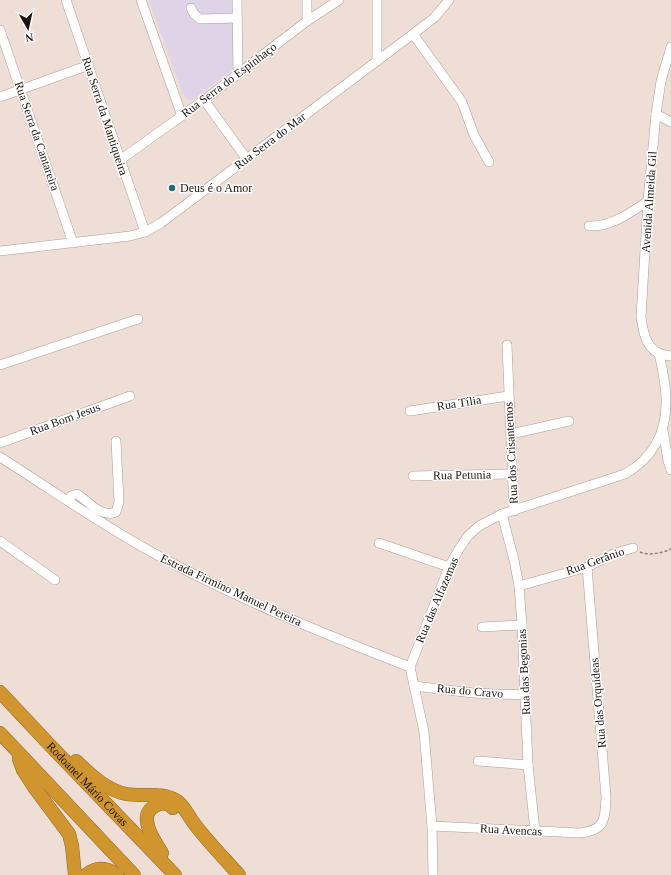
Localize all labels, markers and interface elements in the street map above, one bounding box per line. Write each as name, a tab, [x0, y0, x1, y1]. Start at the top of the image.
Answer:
north arrow	[8, 8, 48, 48]
text: N	[25, 31, 34, 44]
street label: Rua Serra do Espinhaço	[179, 40, 279, 120]
street label: Rua Serra da Mantiqueira	[79, 55, 131, 178]
street label: Rua Serra da Cantareira	[12, 79, 63, 193]
street label: Rua Serra do Mar	[232, 110, 308, 172]
street label: Avenida Almeida Gil	[638, 150, 660, 253]
place label: Deus é o Amor	[180, 181, 252, 195]
marker: Deus é o Amor	[167, 183, 177, 193]
street label: Rua Tília	[436, 392, 483, 413]
street label: Rua Bom Jesus	[28, 400, 102, 438]
street label: Rua dos Crisantemos	[501, 401, 521, 504]
street label: Rua Petunia	[433, 467, 492, 483]
street label: Rua Gerânio	[564, 544, 626, 578]
street label: Estrada Firmino Manuel Pereira	[158, 551, 304, 629]
street label: Rua das Alfazemas	[413, 555, 462, 645]
street label: Rua das Begonias	[515, 628, 533, 715]
street label: Rua das Orquideas	[587, 657, 609, 749]
street label: Rua do Cravo	[436, 681, 504, 701]
street label: Rodoanel Mário Covas	[44, 739, 131, 829]
street label: Rua Avencas	[480, 821, 543, 839]

